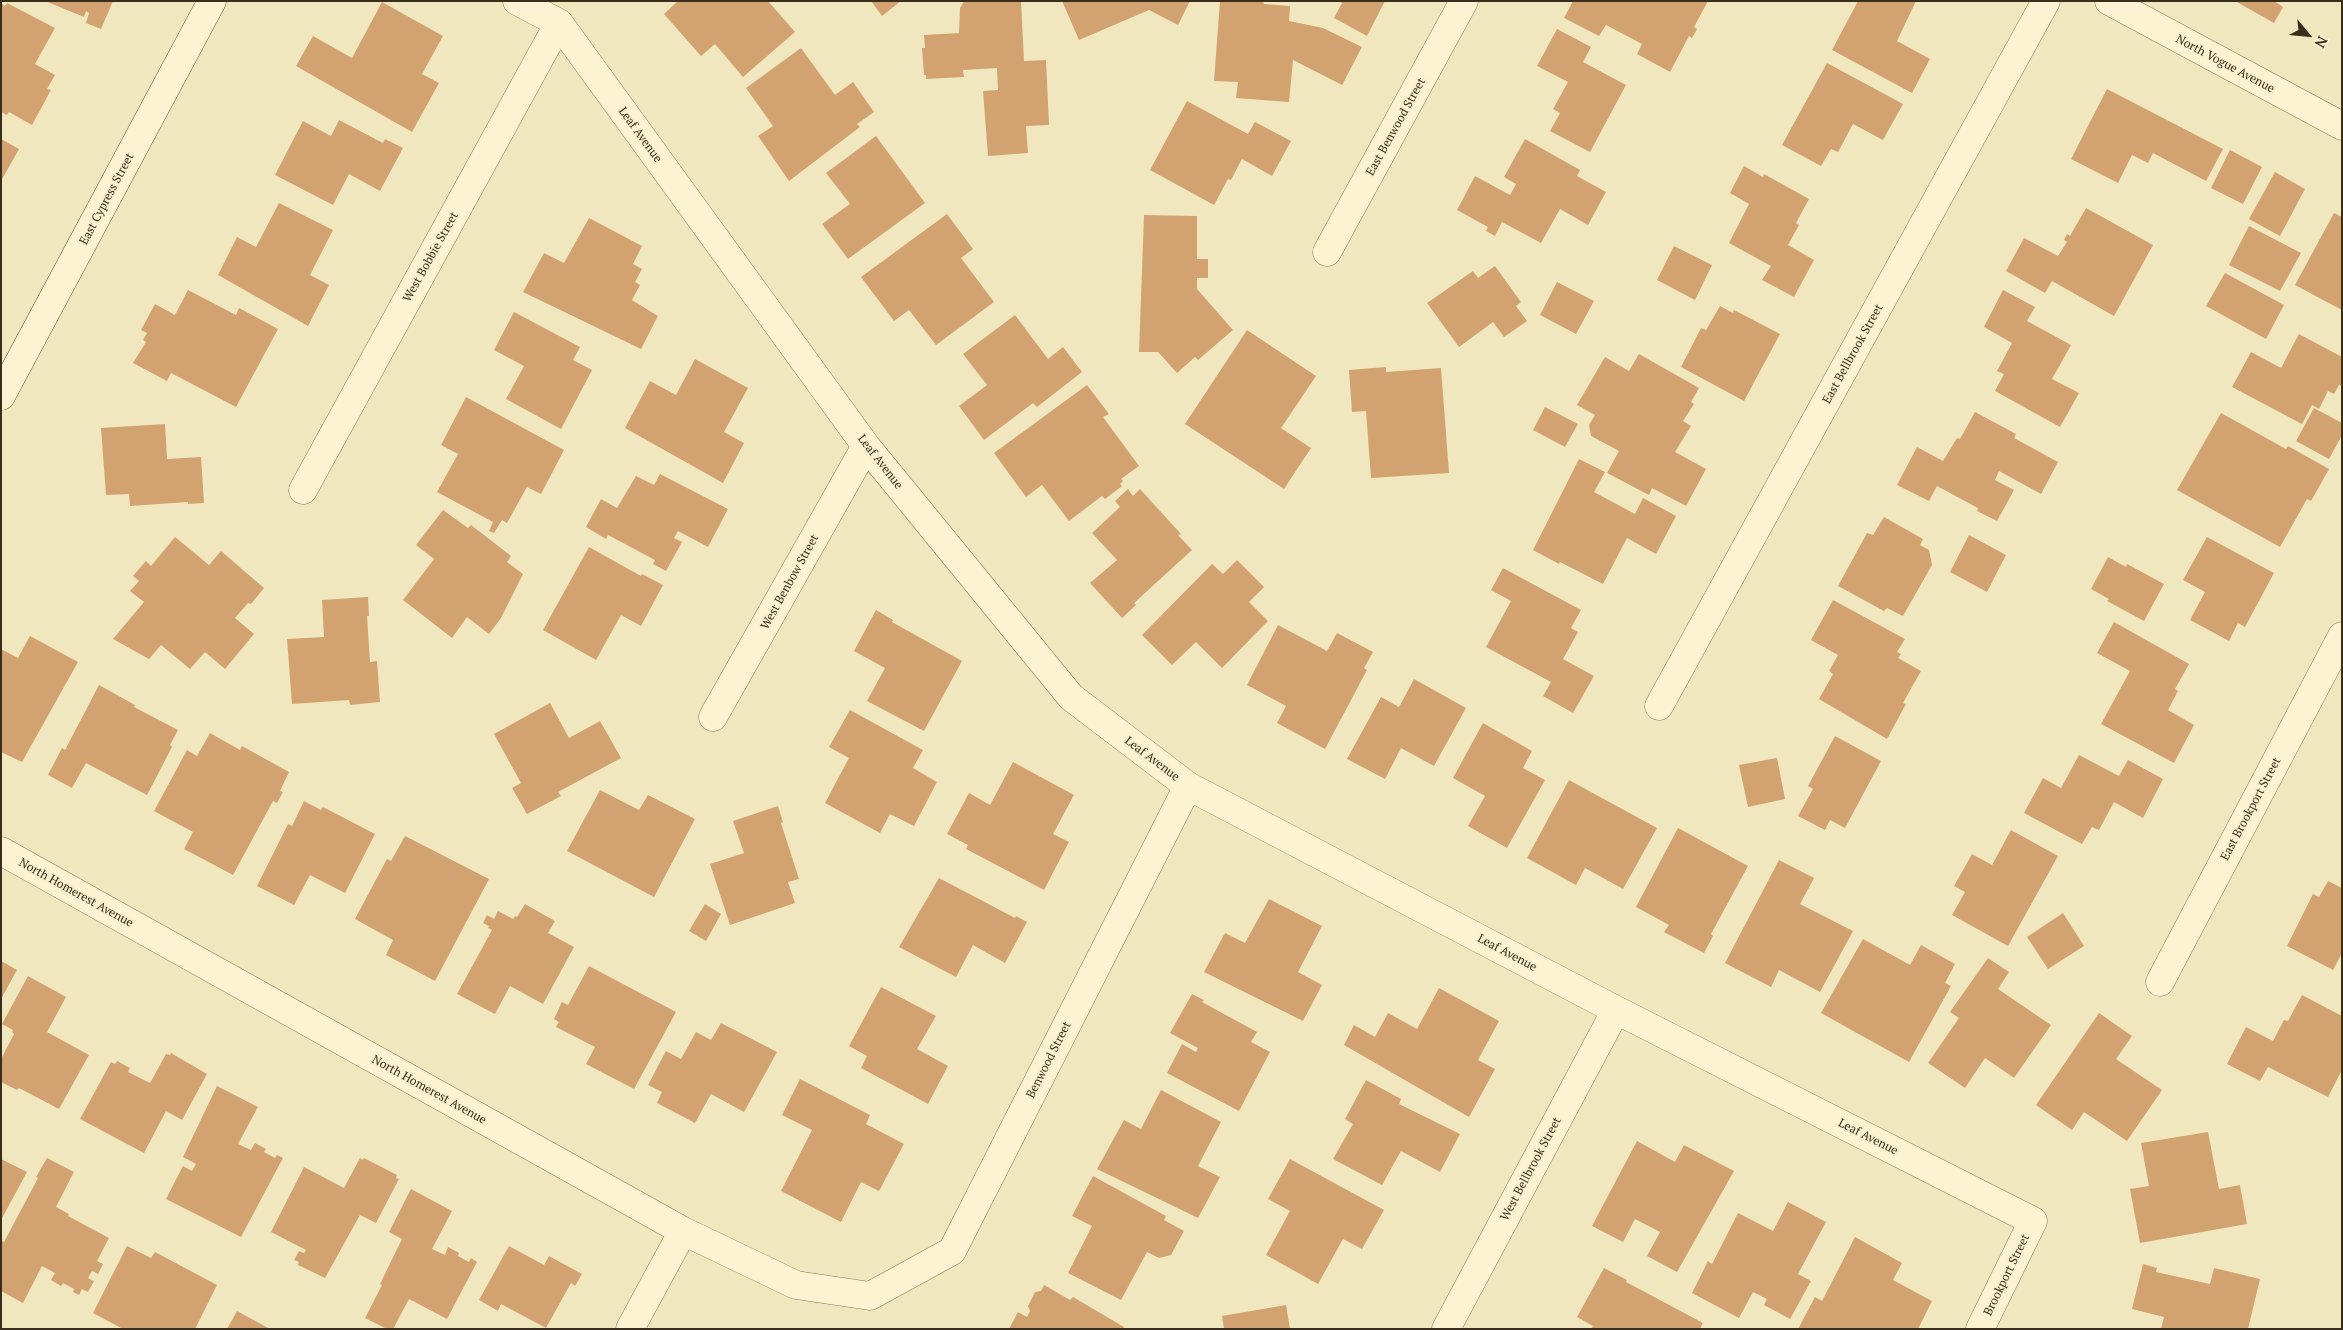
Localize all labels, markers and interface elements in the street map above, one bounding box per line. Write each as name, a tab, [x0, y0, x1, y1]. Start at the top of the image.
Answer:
north arrow	[2283, 10, 2333, 60]
street label: North Vogue Avenue	[2173, 32, 2277, 96]
text: N	[2311, 33, 2333, 51]
street label: East Benwood Street	[1363, 76, 1429, 178]
street label: Leaf Avenue	[615, 104, 665, 166]
street label: East Cypress Street	[77, 151, 137, 247]
street label: West Bobbie Street	[400, 209, 462, 305]
street label: East Bellbrook Street	[1820, 302, 1886, 406]
street label: Leaf Avenue	[854, 432, 906, 492]
street label: West Benbow Street	[758, 532, 822, 632]
street label: Leaf Avenue	[1122, 734, 1182, 784]
street label: East Brookport Street	[2218, 755, 2284, 863]
street label: North Homerest Avenue	[16, 856, 136, 930]
street label: Leaf Avenue	[1475, 931, 1539, 975]
street label: Benwood Street	[1024, 1019, 1074, 1101]
street label: North Homerest Avenue	[369, 1053, 489, 1127]
street label: West Bellbrook Street	[1498, 1115, 1564, 1223]
street label: Leaf Avenue	[1836, 1116, 1900, 1158]
street label: Brookport Street	[1981, 1232, 2033, 1318]

